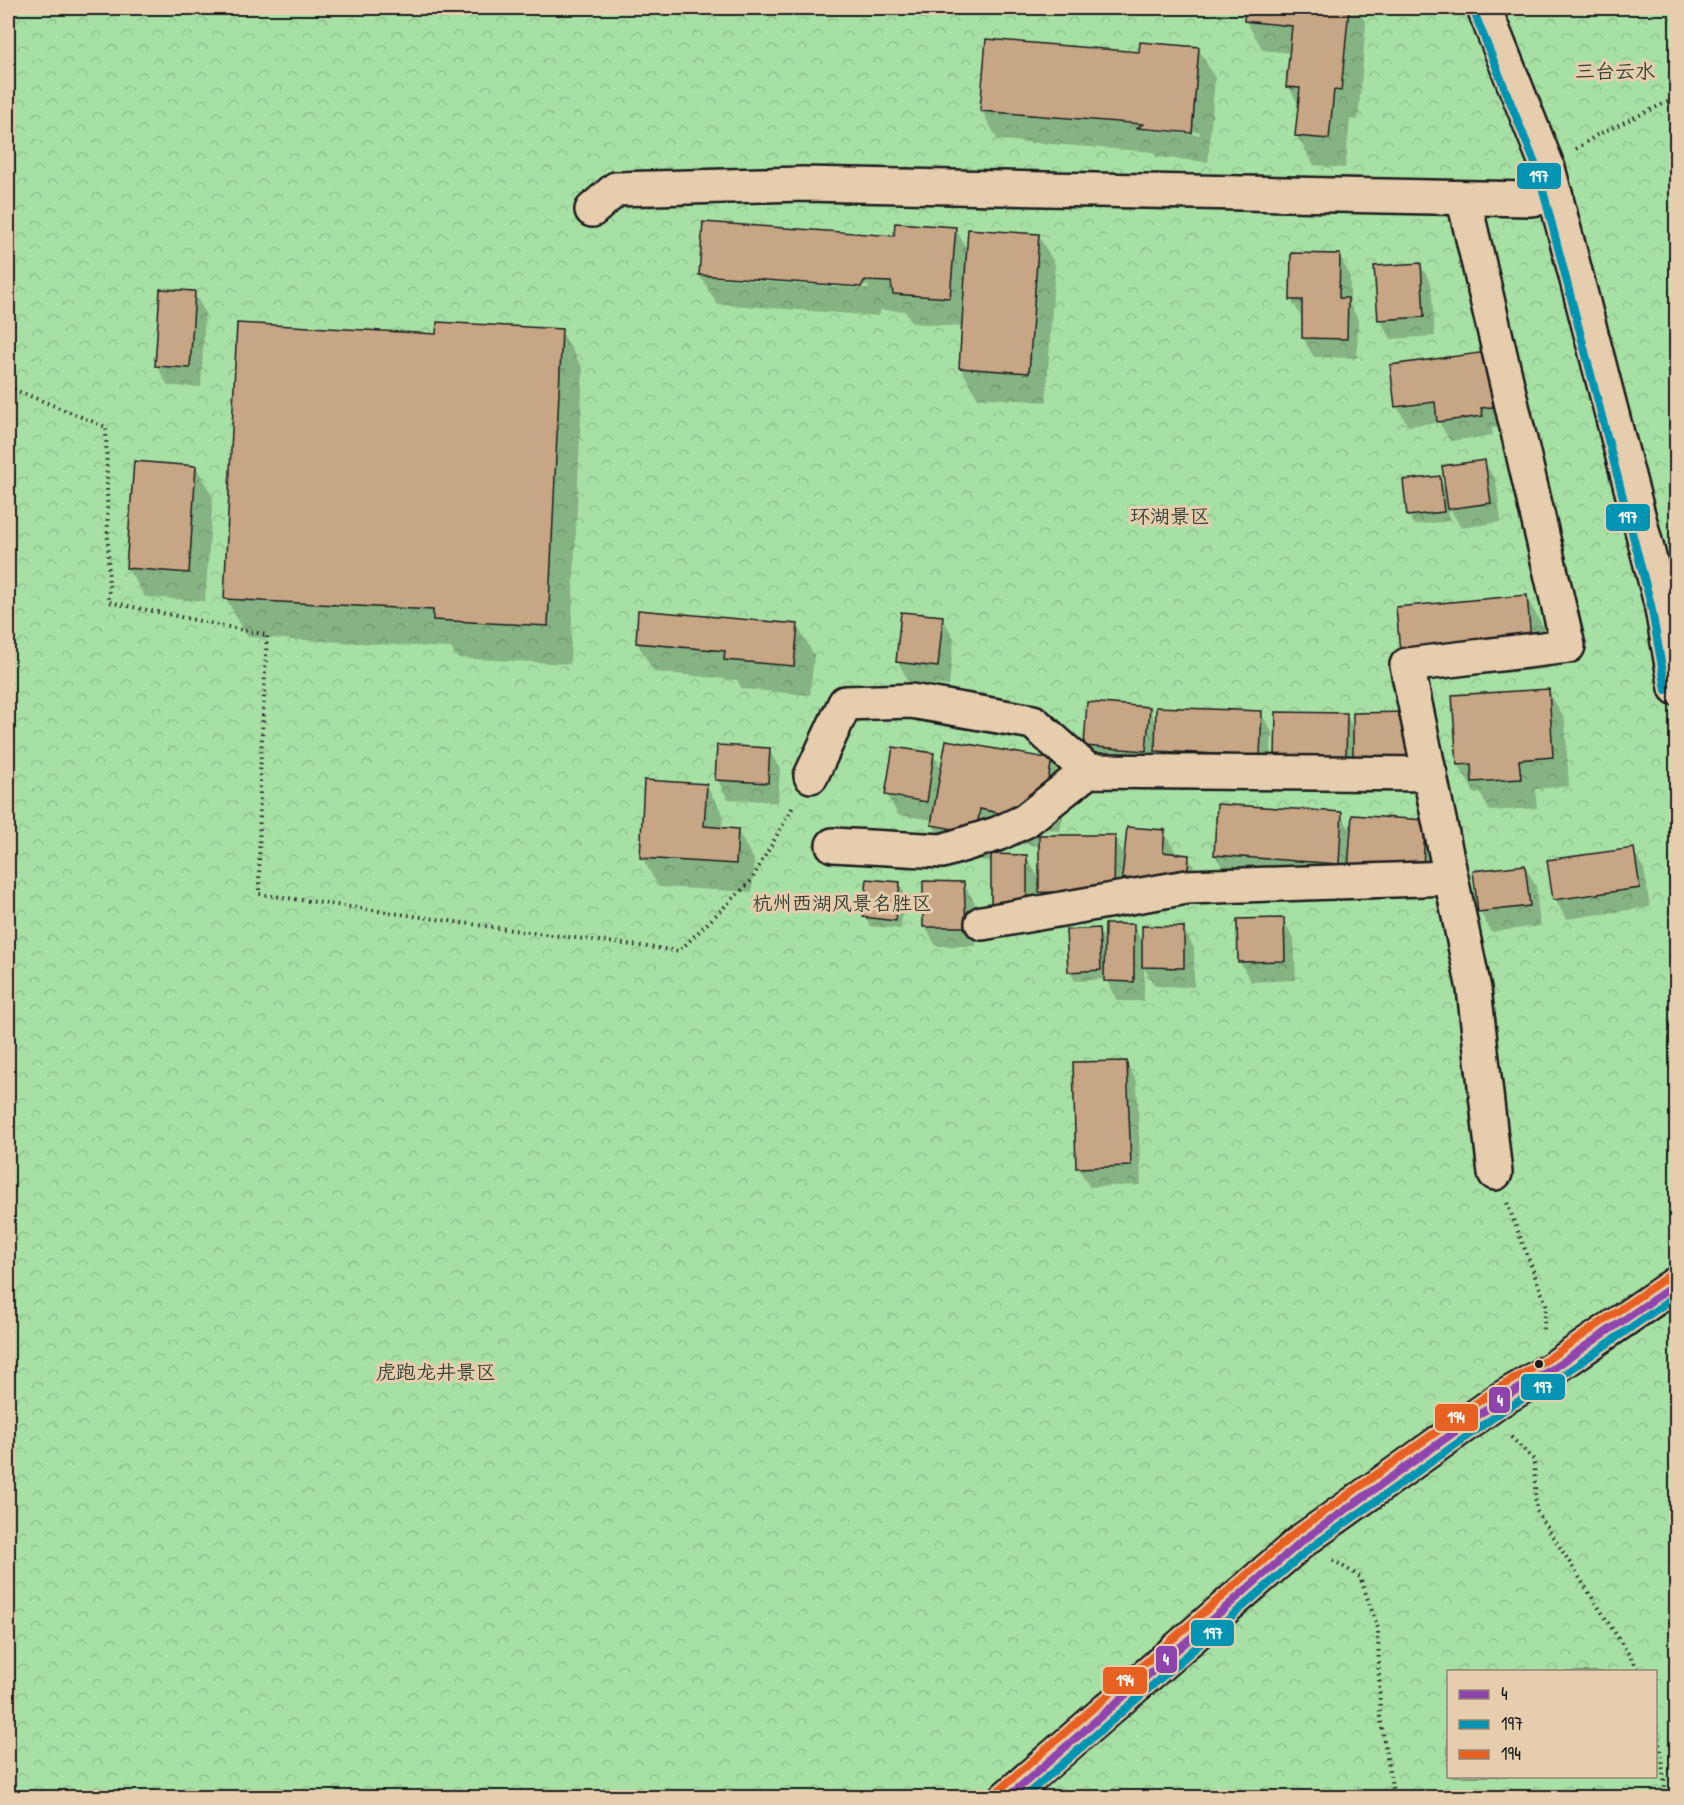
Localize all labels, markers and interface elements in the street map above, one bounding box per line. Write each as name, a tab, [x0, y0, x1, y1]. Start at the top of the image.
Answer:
park label: 三台云水	[1575, 57, 1655, 84]
line badge: 197	[1516, 162, 1562, 190]
text: 197	[1529, 165, 1549, 187]
park label: 环湖景区	[1130, 502, 1210, 529]
line badge: 197	[1605, 503, 1651, 532]
text: 197	[1618, 506, 1638, 528]
park label: 杭州西湖风景名胜区	[752, 889, 932, 916]
park label: 虎跑龙井景区	[376, 1358, 496, 1385]
unlabelled marker	[1533, 1358, 1545, 1370]
line badge: 197	[1520, 1373, 1566, 1401]
text: 197	[1533, 1376, 1553, 1398]
line badge: 4	[1488, 1386, 1511, 1414]
text: 4	[1497, 1389, 1503, 1411]
line badge: 194	[1434, 1403, 1479, 1432]
text: 194	[1447, 1406, 1465, 1428]
line badge: 197	[1190, 1619, 1235, 1647]
text: 197	[1203, 1622, 1223, 1644]
line badge: 4	[1155, 1645, 1178, 1674]
text: 4	[1163, 1648, 1169, 1670]
line badge: 194	[1102, 1666, 1148, 1695]
text: 194	[1116, 1669, 1134, 1691]
legend	[1447, 1670, 1657, 1778]
text: 4	[1501, 1681, 1508, 1706]
text: 197	[1501, 1711, 1523, 1736]
text: 194	[1501, 1741, 1521, 1766]

